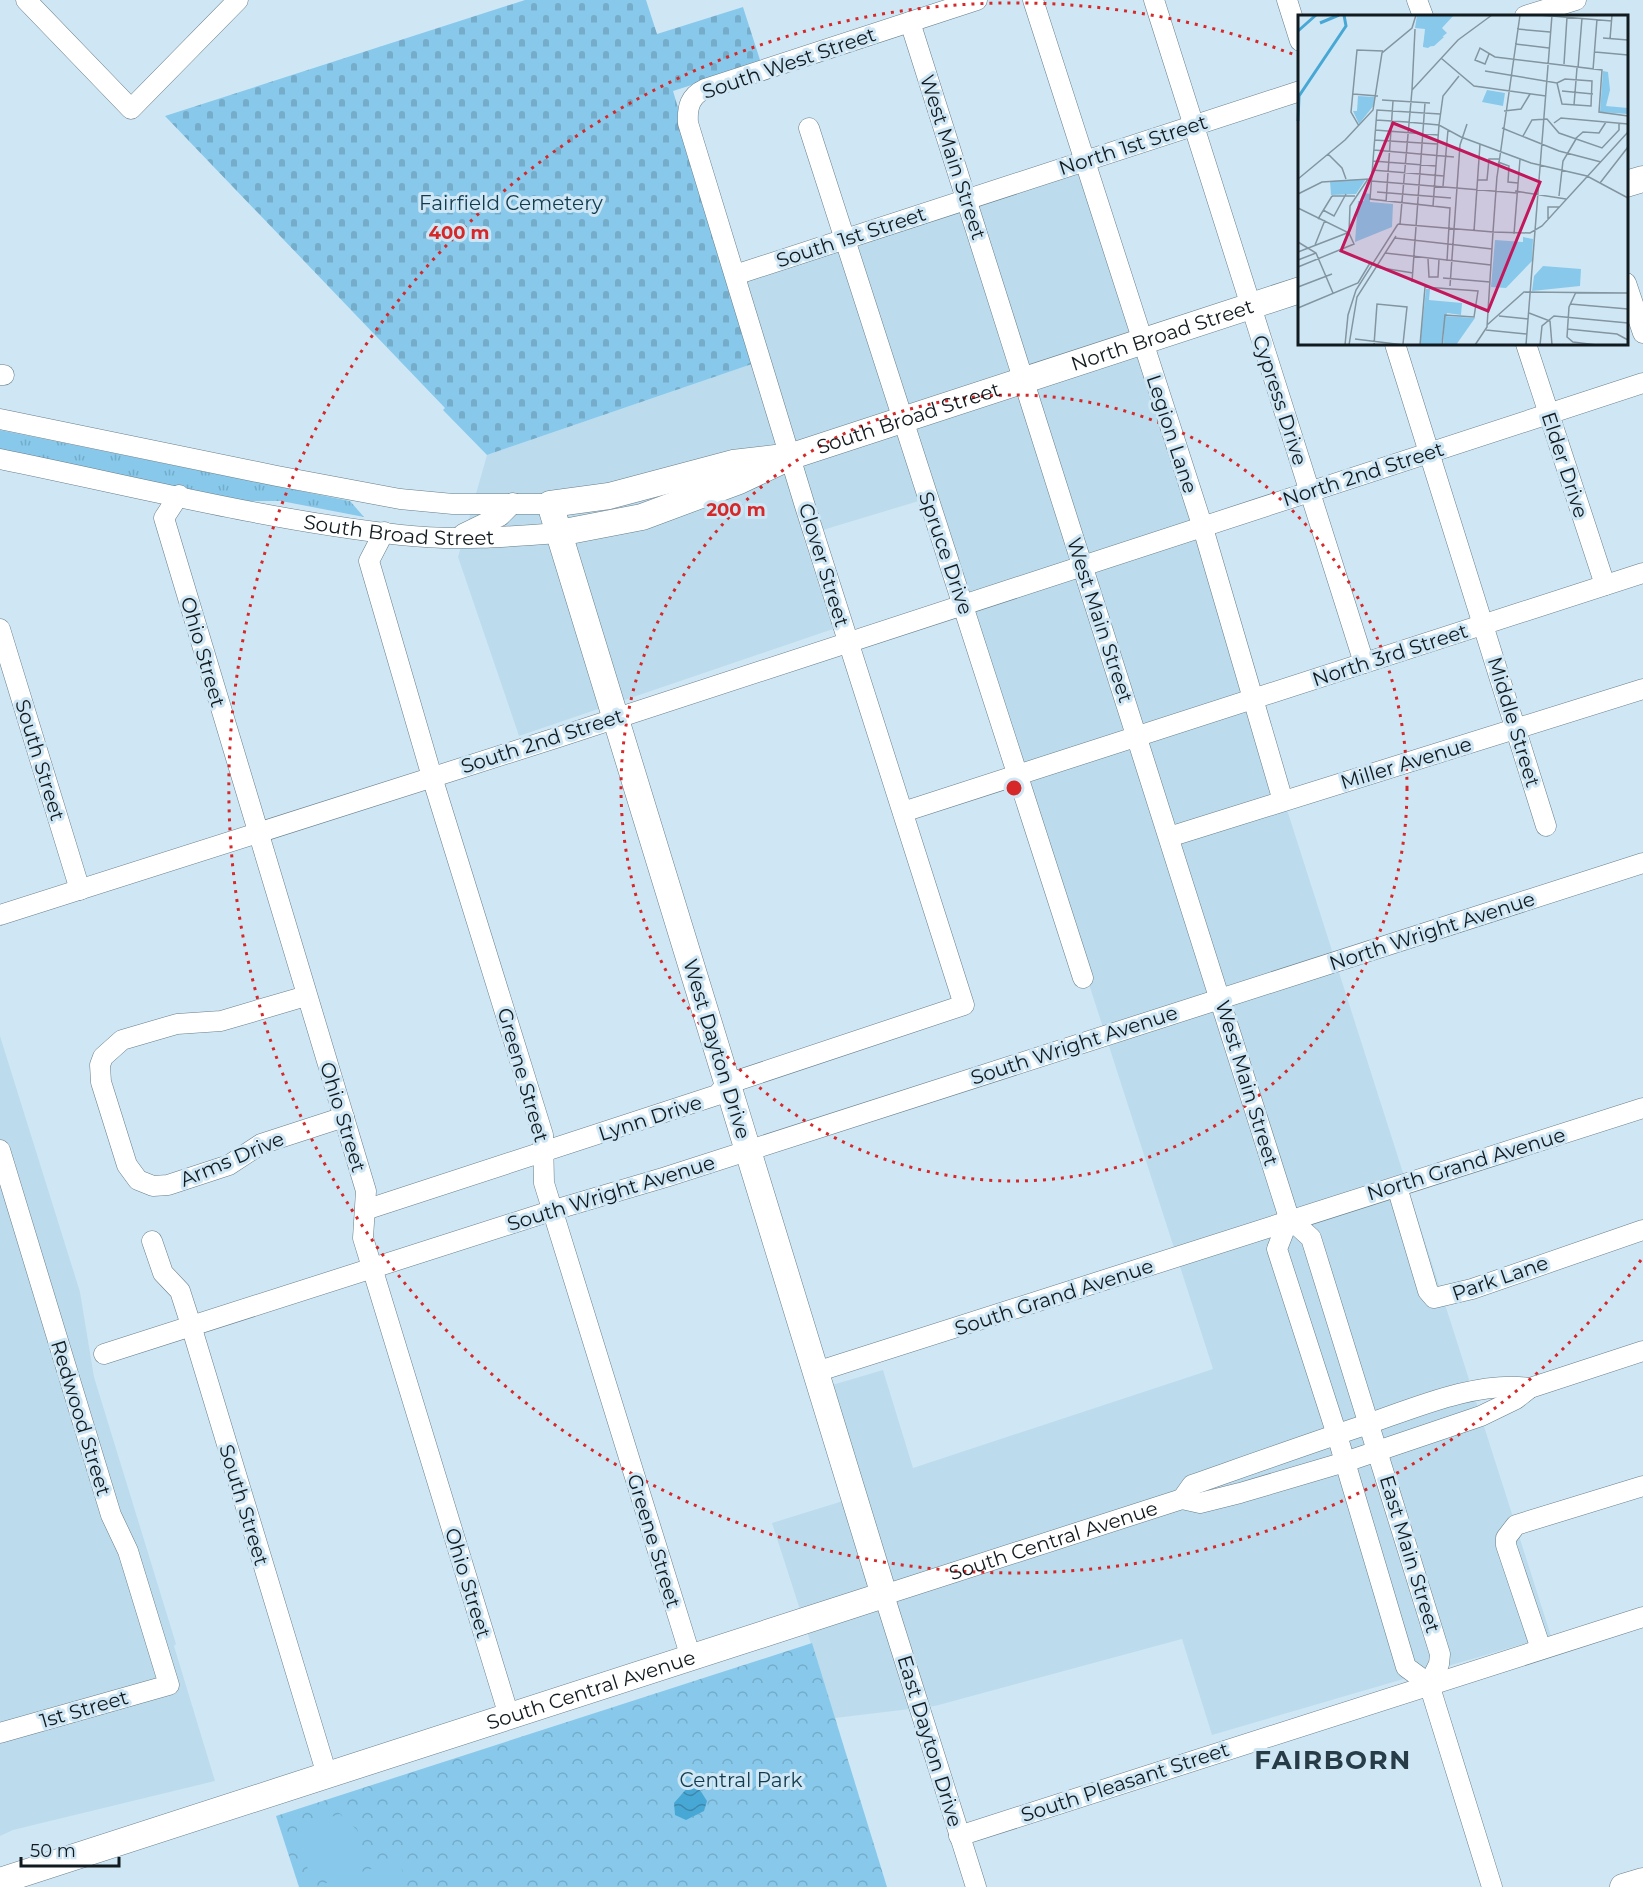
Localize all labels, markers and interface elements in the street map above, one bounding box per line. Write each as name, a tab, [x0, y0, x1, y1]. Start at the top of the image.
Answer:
inset map	[1298, 15, 1628, 345]
street label: South West Street	[699, 22, 879, 104]
street label: West Main Street	[915, 72, 991, 242]
street label: North 1st Street	[1056, 110, 1210, 180]
park label: Fairfield Cemetery	[419, 191, 603, 215]
street label: South 1st Street	[773, 201, 929, 273]
text: 400 m	[429, 222, 489, 244]
street label: North Broad Street	[1068, 294, 1256, 376]
street label: Cypress Drive	[1248, 332, 1312, 468]
street label: Legion Lane	[1142, 372, 1202, 496]
street label: South Broad Street	[814, 377, 1003, 459]
street label: Elder Drive	[1537, 409, 1593, 521]
street label: North 2nd Street	[1279, 437, 1447, 511]
street label: Spruce Drive	[914, 489, 978, 617]
text: 200 m	[706, 499, 766, 521]
street label: Clover Street	[794, 500, 854, 630]
street label: South Broad Street	[302, 509, 495, 550]
street label: West Main Street	[1062, 535, 1138, 705]
street label: Ohio Street	[176, 594, 230, 710]
street label: North 3rd Street	[1309, 619, 1471, 691]
street label: Middle Street	[1483, 654, 1545, 790]
street label: South Street	[10, 696, 70, 824]
street label: South 2nd Street	[458, 703, 626, 779]
street label: Miller Avenue	[1337, 732, 1475, 794]
centre of rings	[1004, 778, 1024, 798]
street label: North Wright Avenue	[1326, 886, 1538, 976]
street label: West Dayton Drive	[678, 956, 756, 1142]
street label: West Main Street	[1210, 997, 1284, 1169]
street label: South Wright Avenue	[968, 1000, 1180, 1090]
street label: Greene Street	[492, 1005, 554, 1145]
street label: Ohio Street	[315, 1059, 371, 1175]
street label: Lynn Drive	[595, 1090, 705, 1146]
street label: North Grand Avenue	[1364, 1122, 1568, 1206]
street label: Arms Drive	[176, 1126, 288, 1192]
street label: South Wright Avenue	[504, 1150, 718, 1236]
street label: Park Lane	[1449, 1250, 1551, 1306]
street label: South Grand Avenue	[952, 1254, 1156, 1340]
street label: Redwood Street	[46, 1337, 116, 1499]
street label: South Street	[214, 1441, 274, 1569]
street label: Greene Street	[622, 1471, 686, 1611]
street label: East Main Street	[1375, 1472, 1445, 1636]
street label: South Central Avenue	[946, 1496, 1161, 1585]
street label: Ohio Street	[440, 1525, 496, 1641]
street label: South Central Avenue	[483, 1645, 698, 1735]
street label: East Dayton Drive	[892, 1652, 968, 1830]
street label: 1st Street	[37, 1685, 131, 1733]
street label: South Pleasant Street	[1018, 1737, 1232, 1827]
district label: FAIRBORN	[1254, 1744, 1412, 1776]
park label: Central Park	[680, 1768, 802, 1792]
scale bar	[21, 1830, 118, 1868]
text: 50 m	[30, 1840, 76, 1862]

